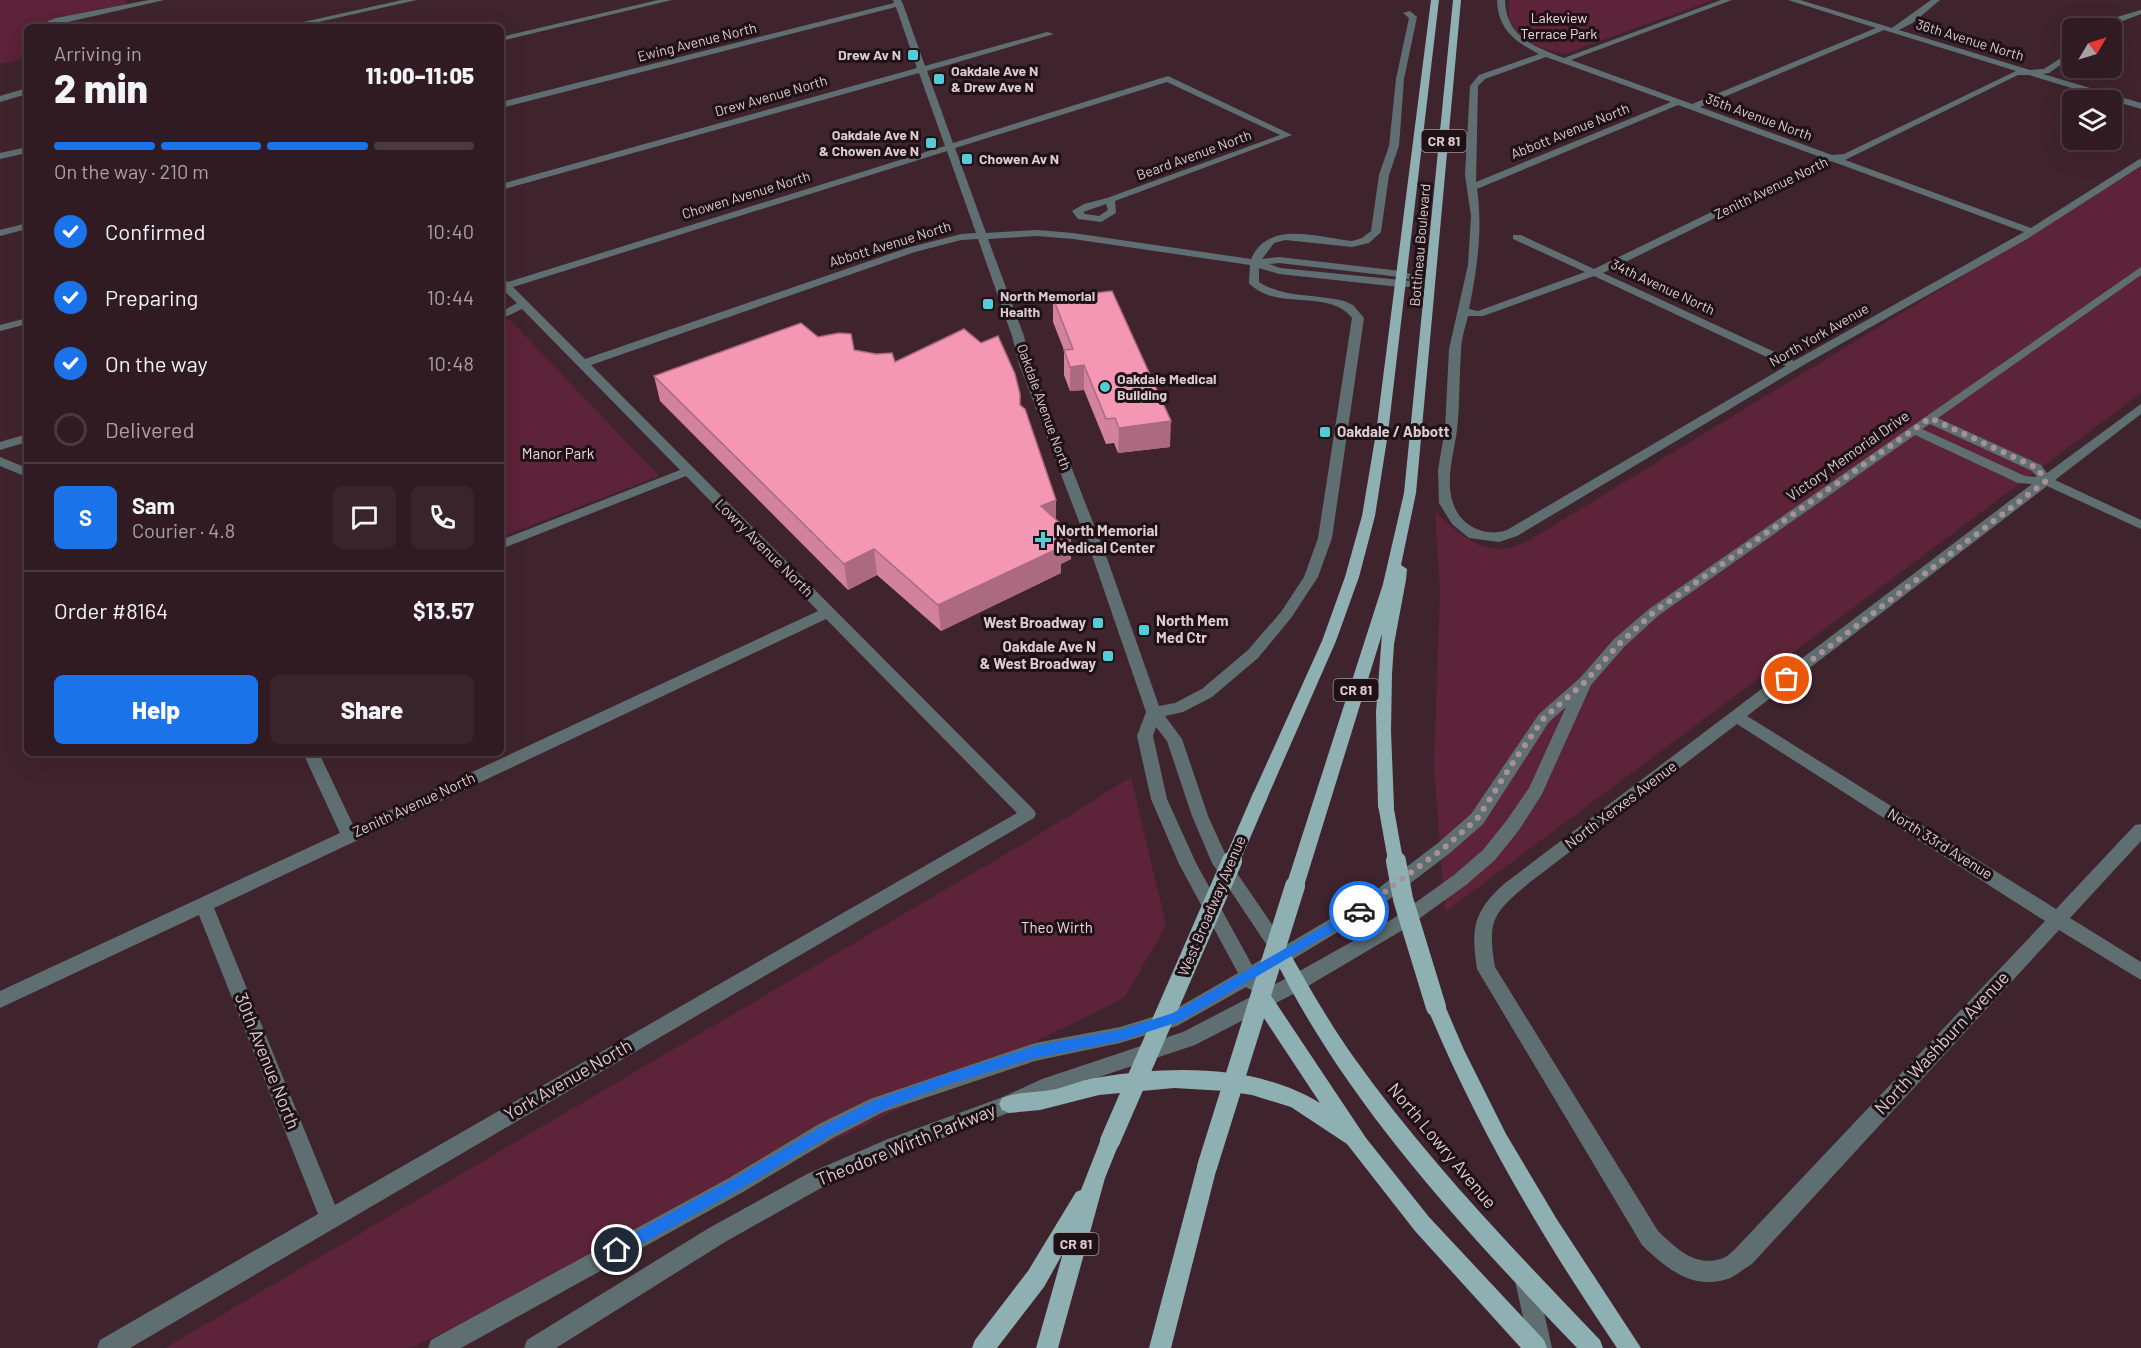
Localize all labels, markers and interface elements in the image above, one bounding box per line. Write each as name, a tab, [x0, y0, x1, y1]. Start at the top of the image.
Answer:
park label: Lakeview Terrace Park	[1521, 9, 1597, 42]
street label: 36th Avenue North	[1914, 15, 2026, 64]
street label: Ewing Avenue North	[635, 18, 758, 65]
north arrow	[2062, 18, 2122, 78]
map controls	[2062, 18, 2122, 150]
text: Arriving in	[54, 41, 142, 65]
place label: Drew Av N	[838, 46, 901, 63]
marker: Drew Av N	[906, 48, 920, 62]
text: 11:00–11:05	[366, 62, 474, 88]
place label: Oakdale Ave N & Drew Ave N	[951, 62, 1038, 95]
text: 2 min	[54, 64, 148, 111]
street label: Drew Avenue North	[713, 71, 829, 120]
marker: Oakdale Ave N & Drew Ave N	[932, 72, 946, 86]
street label: 35th Avenue North	[1704, 89, 1815, 144]
button: layers	[2062, 90, 2122, 150]
street label: Abbott Avenue North	[1508, 99, 1632, 162]
place label: Oakdale Ave N & Chowen Ave N	[819, 126, 919, 159]
street label: Beard Avenue North	[1134, 126, 1254, 183]
road number: CR 81	[1422, 130, 1466, 152]
marker: Oakdale Ave N & Chowen Ave N	[924, 136, 938, 150]
place label: Chowen Av N	[979, 150, 1059, 167]
marker: Chowen Av N	[960, 152, 974, 166]
street label: Zenith Avenue North	[1711, 153, 1830, 222]
text: On the way · 210 m	[54, 159, 209, 183]
street label: Chowen Avenue North	[680, 167, 812, 222]
street label: Bottineau Boulevard	[1406, 183, 1433, 307]
icon: check	[54, 215, 87, 248]
street label: Abbott Avenue North	[827, 217, 953, 270]
text: Confirmed	[105, 218, 205, 244]
text: 10:40	[427, 219, 474, 243]
street label: 34th Avenue North	[1609, 255, 1718, 318]
icon: check	[54, 281, 87, 314]
text: Preparing	[105, 284, 198, 310]
text: 10:44	[427, 285, 474, 309]
place label: North Memorial Health	[1000, 287, 1095, 320]
marker: North Memorial Health	[981, 297, 995, 311]
street label: North York Avenue	[1766, 299, 1871, 370]
street label: Oakdale Avenue North	[1014, 341, 1075, 472]
icon: check	[54, 347, 87, 380]
text: On the way	[105, 350, 208, 376]
text: 10:48	[427, 351, 474, 375]
place label: Oakdale Medical Building	[1117, 370, 1217, 403]
marker: Oakdale Medical Building	[1098, 380, 1112, 394]
street label: Victory Memorial Drive	[1783, 406, 1912, 504]
text: Delivered	[105, 416, 194, 442]
place label: Oakdale / Abbott	[1337, 422, 1450, 440]
marker: Oakdale / Abbott	[1318, 425, 1332, 439]
park label: Manor Park	[522, 444, 595, 462]
button: chat	[333, 486, 396, 549]
button: phone	[411, 486, 474, 549]
text: Sam	[132, 492, 175, 518]
street label: Lowry Avenue North	[712, 495, 817, 600]
text: S	[79, 504, 92, 530]
text: Courier · 4.8	[132, 518, 235, 542]
place label: North Memorial Medical Center	[1056, 521, 1158, 556]
marker: North Memorial Medical Center	[1034, 531, 1052, 549]
text: Order #8164	[54, 597, 168, 623]
text: $13.57	[413, 597, 474, 623]
place label: North Mem Med Ctr	[1156, 611, 1229, 646]
place label: West Broadway	[983, 613, 1086, 631]
marker: West Broadway	[1091, 616, 1105, 630]
marker: North Mem Med Ctr	[1137, 623, 1151, 637]
place label: Oakdale Ave N & West Broadway	[980, 637, 1096, 672]
marker: Oakdale Ave N & West Broadway	[1101, 649, 1115, 663]
pin	[1761, 653, 1812, 704]
icon: bag	[1770, 662, 1803, 695]
button: Help	[54, 675, 258, 744]
button: Share	[270, 675, 474, 744]
road number: CR 81	[1334, 679, 1378, 701]
street label: North Xerxes Avenue	[1561, 756, 1680, 852]
street label: Zenith Avenue North	[350, 768, 478, 840]
street label: North 33rd Avenue	[1885, 804, 1996, 883]
street label: West Broadway Avenue	[1173, 833, 1249, 978]
courier	[1329, 881, 1389, 941]
icon: car	[1343, 895, 1376, 928]
park label: Theo Wirth	[1021, 918, 1093, 936]
street label: North Washburn Avenue	[1869, 966, 2013, 1118]
street label: 30th Avenue North	[231, 989, 305, 1132]
street label: York Avenue North	[500, 1034, 635, 1125]
street label: North Lowry Avenue	[1384, 1078, 1502, 1213]
street label: Theodore Wirth Parkway	[813, 1098, 998, 1190]
pin	[591, 1224, 642, 1275]
icon: home	[600, 1233, 633, 1266]
road number: CR 81	[1054, 1233, 1098, 1255]

